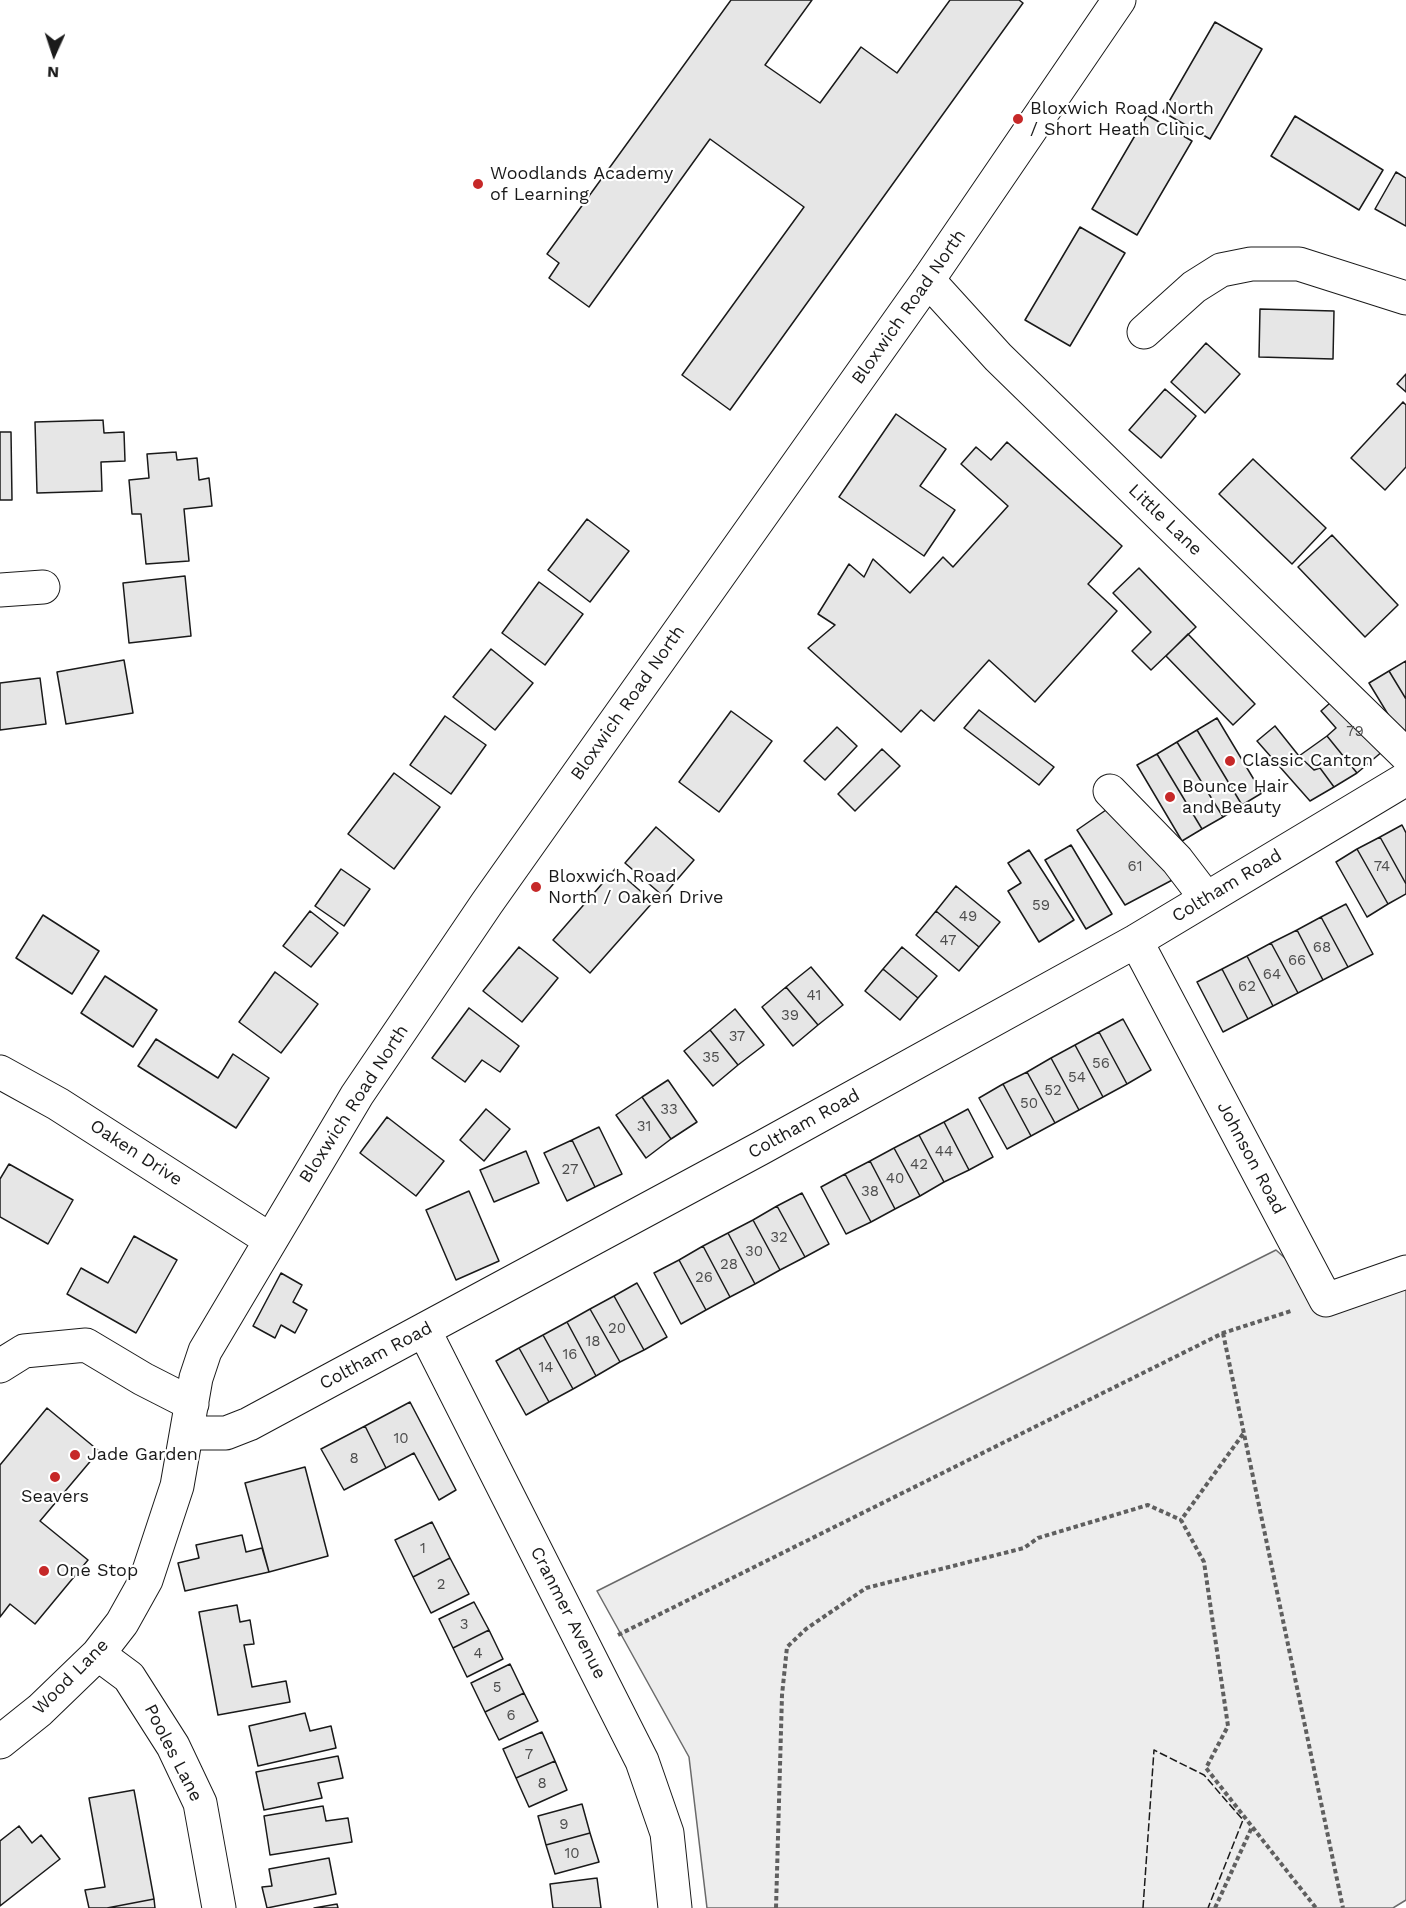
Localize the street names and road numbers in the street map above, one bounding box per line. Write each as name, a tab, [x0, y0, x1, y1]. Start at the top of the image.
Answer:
street label: Bloxwich Road North	[847, 225, 971, 389]
street label: Little Lane	[1124, 480, 1206, 560]
street label: Bloxwich Road North	[566, 621, 690, 785]
street label: Coltham Road	[1168, 845, 1286, 927]
street label: Bloxwich Road North	[295, 1021, 413, 1187]
street label: Coltham Road	[744, 1084, 864, 1164]
street label: Johnson Road	[1212, 1098, 1290, 1218]
street label: Oaken Drive	[86, 1115, 186, 1191]
street label: Coltham Road	[316, 1317, 436, 1395]
street label: Cranmer Avenue	[525, 1543, 611, 1683]
street label: Wood Lane	[29, 1635, 113, 1719]
street label: Pooles Lane	[139, 1701, 207, 1805]

